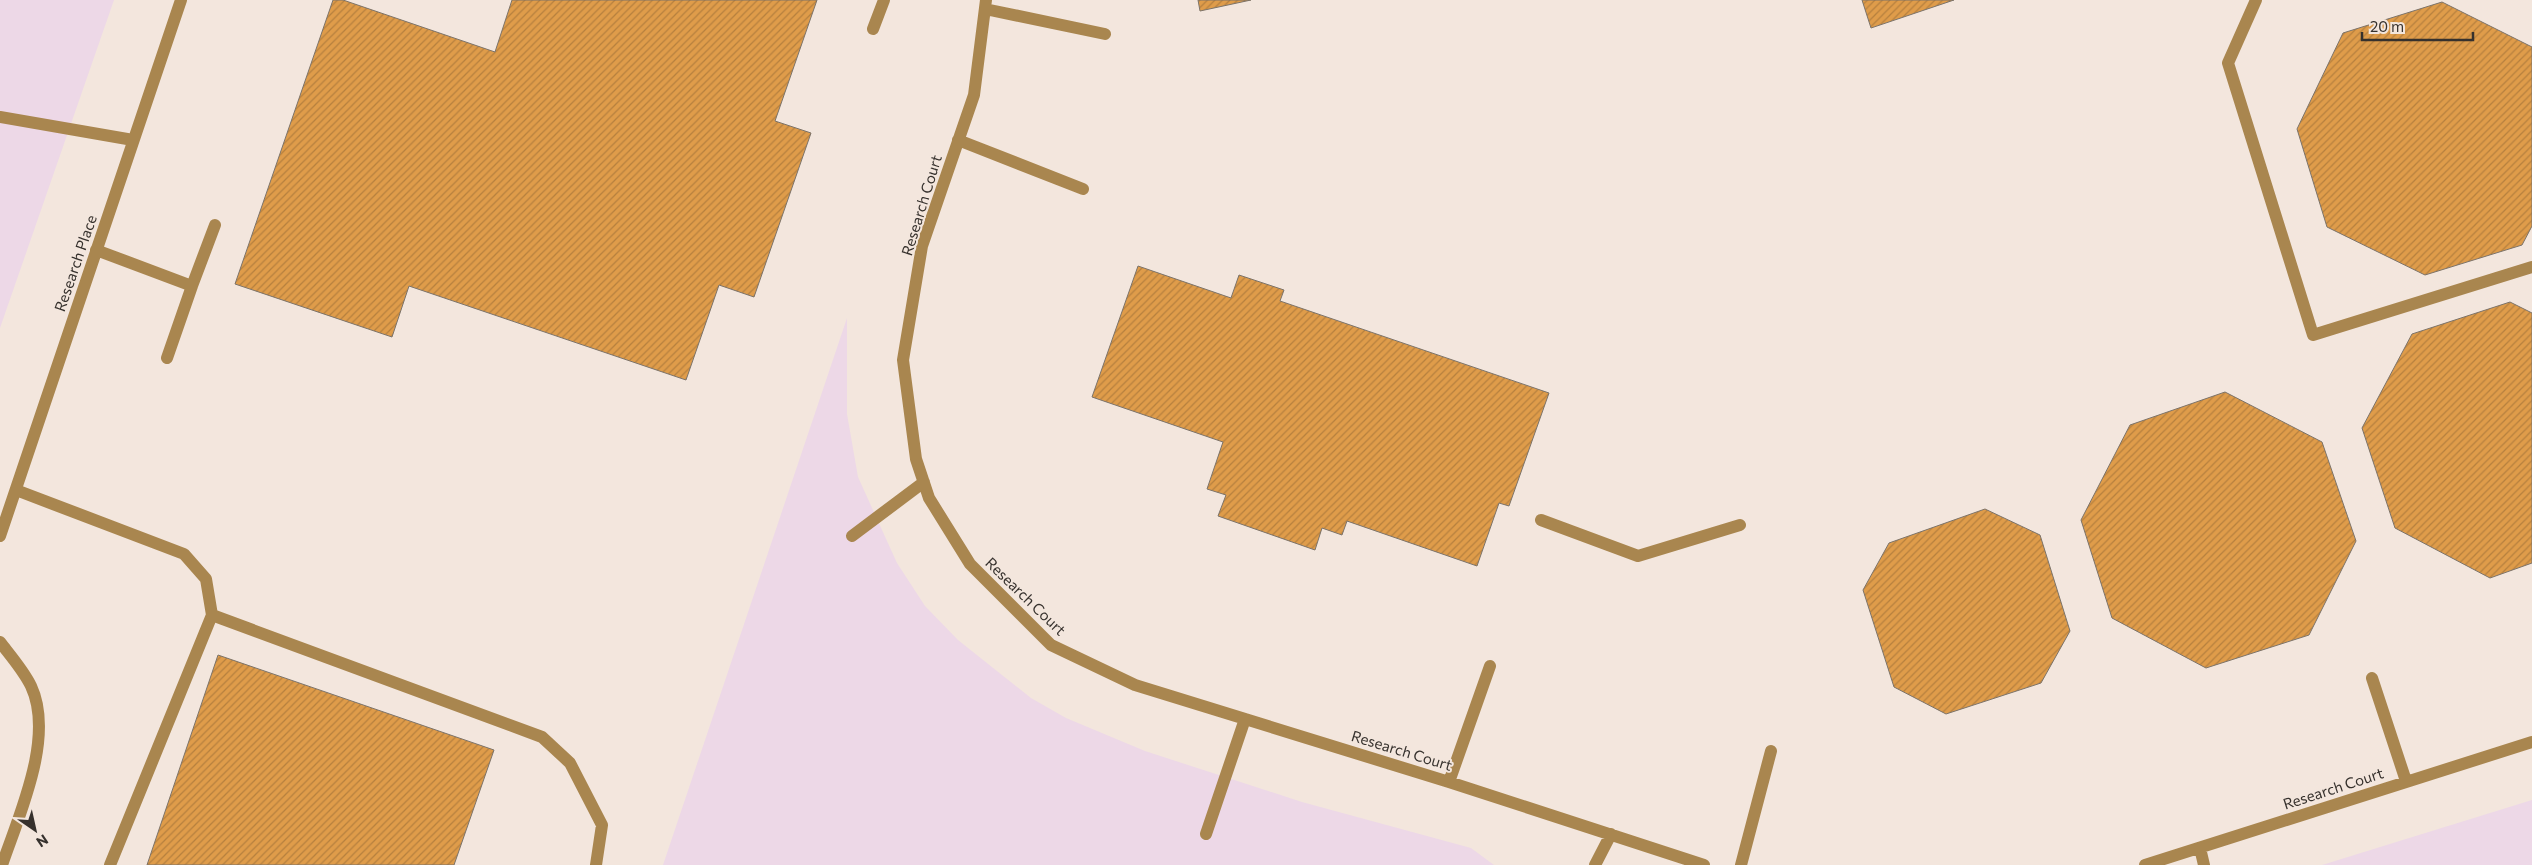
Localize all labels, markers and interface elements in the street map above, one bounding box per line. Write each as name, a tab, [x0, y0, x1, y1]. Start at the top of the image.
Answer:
scale bar	[2362, 10, 2473, 42]
text: 20 m	[2370, 17, 2404, 35]
street label: Research Court	[897, 152, 945, 258]
street label: Research Place	[50, 212, 100, 314]
street label: Research Court	[982, 553, 1070, 639]
street label: Research Court	[1349, 726, 1455, 774]
street label: Research Court	[2281, 763, 2385, 813]
north arrow	[10, 805, 60, 855]
text: N	[33, 831, 52, 851]

